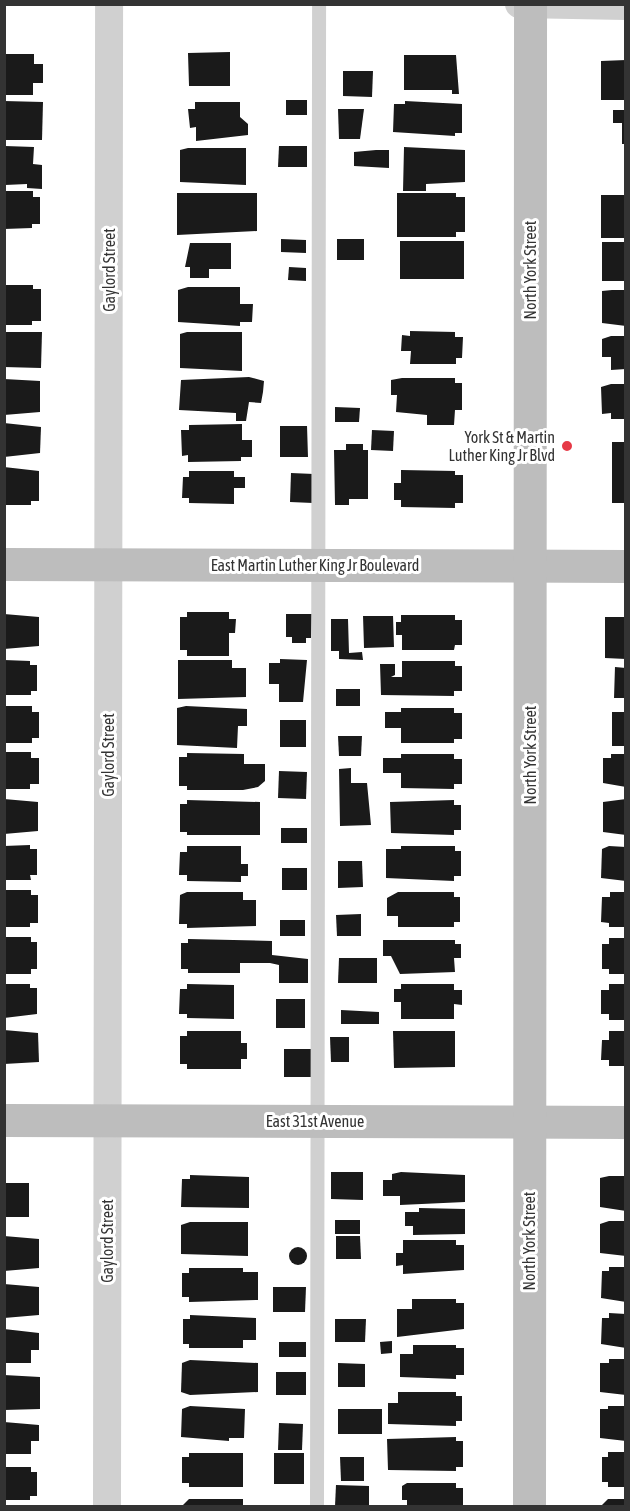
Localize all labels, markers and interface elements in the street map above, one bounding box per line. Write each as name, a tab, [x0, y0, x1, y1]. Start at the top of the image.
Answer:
street label: North York Street	[520, 221, 540, 319]
street label: Gaylord Street	[99, 228, 119, 312]
place label: York St & Martin Luther King Jr Blvd	[448, 427, 555, 465]
marker: York St & Martin Luther King Jr Blvd	[560, 439, 574, 453]
street label: East Martin Luther King Jr Boulevard	[211, 555, 419, 575]
street label: North York Street	[520, 706, 540, 804]
street label: Gaylord Street	[98, 713, 118, 797]
street label: East 31st Avenue	[266, 1111, 364, 1131]
street label: North York Street	[519, 1192, 539, 1290]
street label: Gaylord Street	[97, 1199, 117, 1283]

